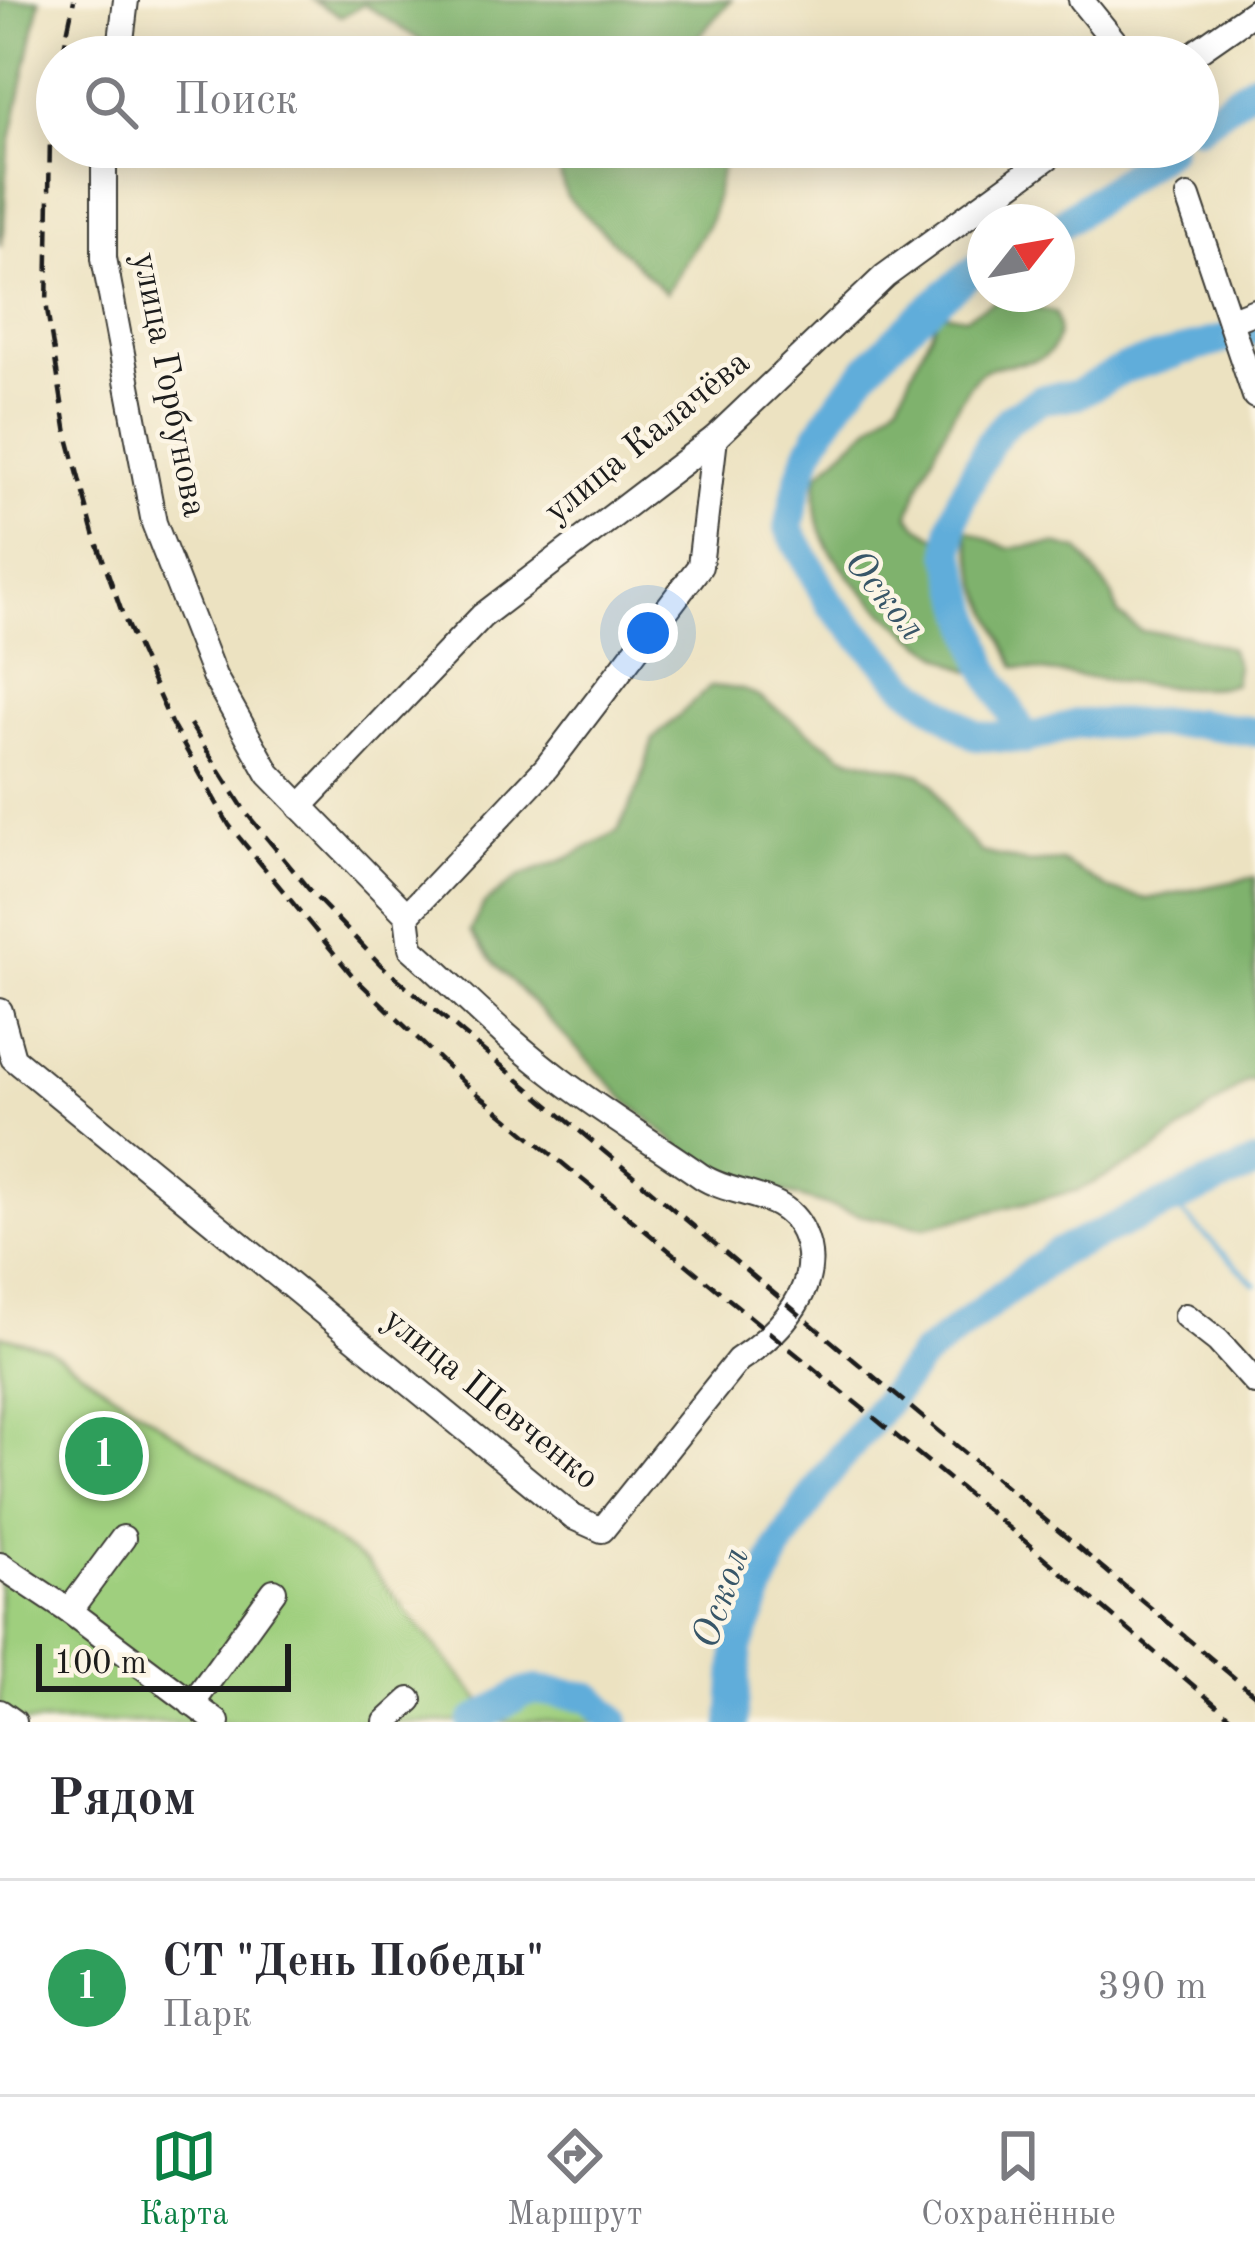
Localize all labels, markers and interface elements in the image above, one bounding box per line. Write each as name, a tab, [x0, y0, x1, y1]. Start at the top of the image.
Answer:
search box	[36, 36, 1219, 168]
icon: search	[78, 69, 144, 135]
text: Поиск	[174, 79, 298, 124]
north arrow	[967, 204, 1075, 312]
street label: улица Горбунова	[125, 249, 211, 521]
street label: улица Калачёва	[539, 345, 757, 531]
water label: Оскол	[836, 543, 932, 649]
your location	[618, 603, 678, 663]
street label: улица Шевченко	[375, 1302, 605, 1498]
pin: 1	[65, 1411, 143, 1501]
water label: Оскол	[687, 1543, 757, 1653]
scale bar	[36, 1638, 291, 1691]
text: 100 m	[54, 1648, 147, 1681]
text: Рядом	[48, 1775, 196, 1826]
text: СТ "День Победы"	[162, 1941, 544, 1986]
text: 1	[76, 1968, 98, 2007]
text: 390 m	[1097, 1968, 1207, 2007]
text: Парк	[162, 1996, 252, 2035]
tab: Карта	[139, 2123, 229, 2236]
tab: Маршрут	[507, 2123, 643, 2236]
tab: Сохранённые	[921, 2123, 1116, 2236]

